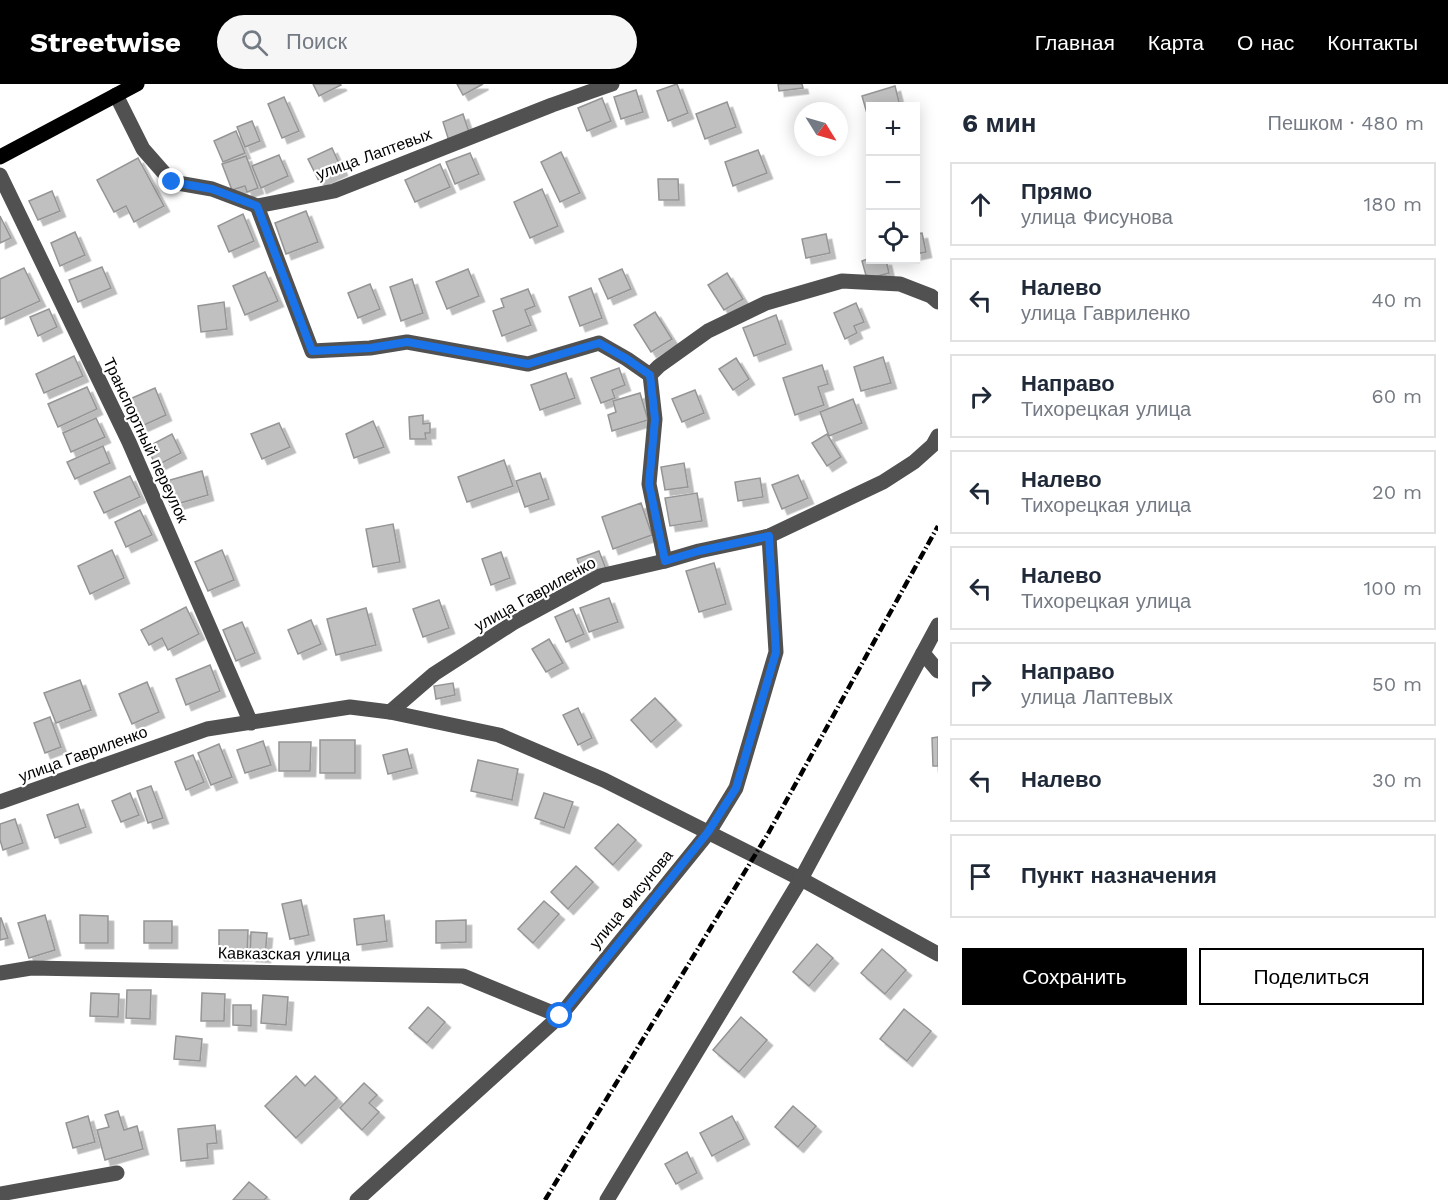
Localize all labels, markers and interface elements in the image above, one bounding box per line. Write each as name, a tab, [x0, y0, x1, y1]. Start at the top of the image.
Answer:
search box	[217, 15, 637, 69]
text: Streetwise	[30, 26, 181, 59]
icon: search	[238, 26, 271, 59]
text: Поиск	[286, 29, 347, 54]
text: Главная	[1035, 30, 1115, 55]
text: Карта	[1148, 30, 1204, 55]
text: О нас	[1237, 30, 1294, 55]
text: Контакты	[1327, 30, 1418, 55]
north arrow	[794, 102, 848, 156]
map controls	[866, 102, 920, 264]
button: +	[866, 102, 920, 156]
text: 6 мин	[962, 108, 1036, 138]
text: Пешком · 480 m	[1268, 111, 1424, 135]
street label: улица Лаптевых	[314, 124, 434, 184]
button: −	[866, 156, 920, 210]
route end	[158, 168, 184, 194]
text: Прямо	[1021, 179, 1092, 204]
icon: ahead	[964, 188, 997, 221]
text: 180 m	[1364, 192, 1422, 216]
text: улица Фисунова	[1021, 205, 1173, 229]
button: locate	[866, 210, 920, 264]
text: Налево	[1021, 275, 1102, 300]
icon: left	[964, 284, 997, 317]
text: 40 m	[1371, 288, 1422, 312]
text: улица Гавриленко	[1021, 301, 1191, 325]
street label: Транспортный переулок	[99, 354, 193, 526]
text: Направо	[1021, 371, 1115, 396]
icon: right	[964, 380, 997, 413]
text: 60 m	[1372, 384, 1422, 408]
text: Тихорецкая улица	[1021, 397, 1191, 421]
text: Налево	[1021, 467, 1102, 492]
icon: left	[964, 476, 997, 509]
text: 20 m	[1372, 480, 1422, 504]
text: Тихорецкая улица	[1021, 493, 1191, 517]
street label: улица Гавриленко	[471, 553, 599, 635]
text: Налево	[1021, 563, 1102, 588]
icon: left	[964, 572, 997, 605]
text: 100 m	[1363, 576, 1422, 600]
text: Тихорецкая улица	[1021, 589, 1191, 613]
text: Направо	[1021, 659, 1115, 684]
icon: right	[964, 668, 997, 701]
text: 50 m	[1372, 672, 1422, 696]
text: улица Лаптевых	[1021, 685, 1173, 709]
street label: улица Гавриленко	[16, 722, 150, 786]
icon: left	[964, 764, 997, 797]
text: Налево	[1021, 767, 1102, 792]
text: 30 m	[1372, 768, 1422, 792]
street label: улица Фисунова	[585, 846, 677, 952]
icon: arrive	[964, 860, 997, 893]
text: Пункт назначения	[1021, 863, 1217, 888]
street label: Кавказская улица	[218, 943, 350, 965]
button: Сохранить	[962, 948, 1187, 1005]
button: Поделиться	[1199, 948, 1424, 1005]
route start	[546, 1002, 572, 1028]

